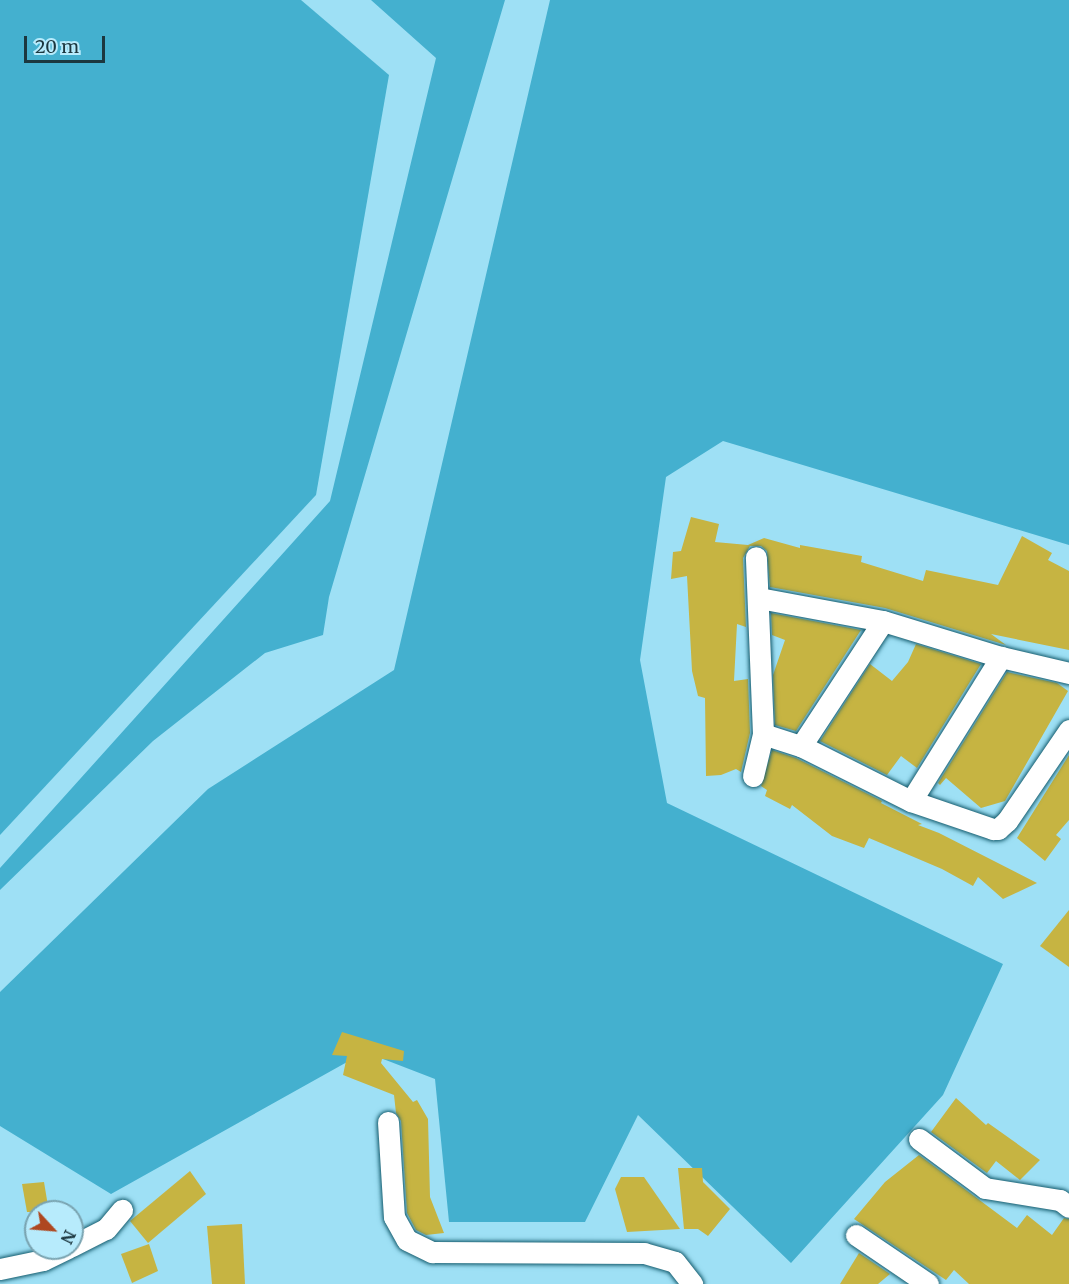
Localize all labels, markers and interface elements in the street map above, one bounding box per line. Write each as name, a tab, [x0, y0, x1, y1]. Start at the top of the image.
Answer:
scale bar	[27, 24, 108, 62]
text: 20 m	[35, 35, 79, 58]
north arrow	[24, 1200, 84, 1260]
text: N	[57, 1227, 80, 1247]

